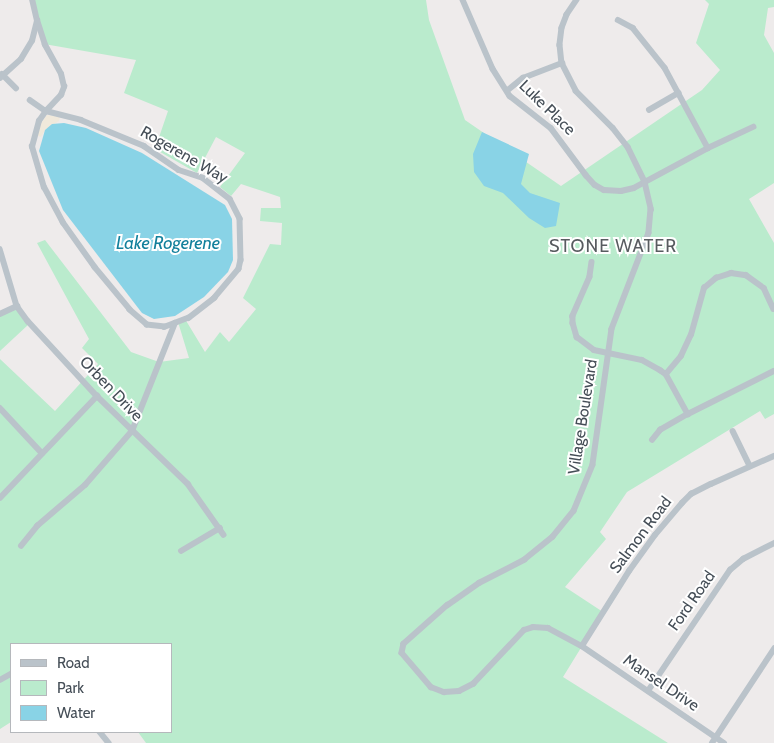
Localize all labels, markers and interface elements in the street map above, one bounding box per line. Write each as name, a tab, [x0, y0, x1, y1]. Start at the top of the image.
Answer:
street label: Luke Place	[515, 77, 579, 139]
street label: Rogerene Way	[137, 122, 231, 188]
water label: Lake Rogerene	[116, 232, 220, 254]
district label: STONE WATER	[548, 235, 678, 257]
street label: Orben Drive	[75, 353, 147, 425]
street label: Village Boulevard	[564, 358, 602, 476]
street label: Salmon Road	[606, 493, 676, 577]
street label: Ford Road	[664, 567, 720, 635]
legend	[10, 643, 172, 733]
street label: Mansel Drive	[619, 651, 703, 715]
text: Road	[57, 654, 90, 672]
text: Park	[57, 679, 84, 697]
text: Water	[57, 704, 95, 722]

